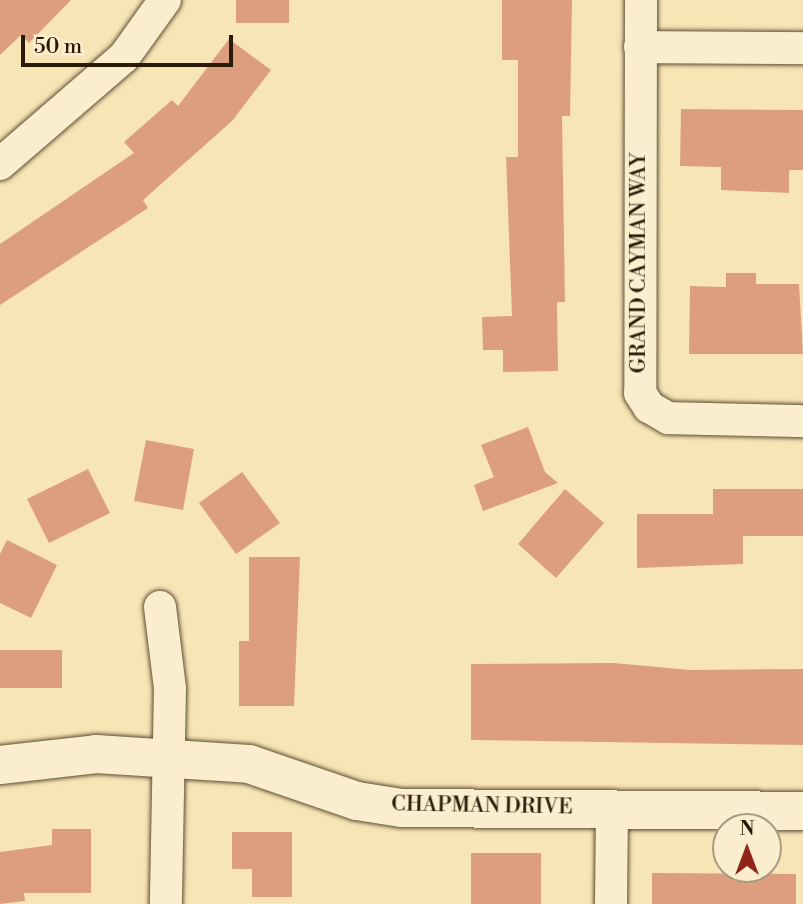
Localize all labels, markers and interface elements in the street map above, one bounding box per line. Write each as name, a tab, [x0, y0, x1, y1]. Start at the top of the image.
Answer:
scale bar	[24, 21, 236, 65]
text: 50 m	[34, 34, 82, 60]
street label: GRAND CAYMAN WAY	[626, 153, 652, 373]
street label: CHAPMAN DRIVE	[391, 792, 573, 820]
north arrow	[712, 813, 782, 883]
text: N	[739, 817, 755, 841]

